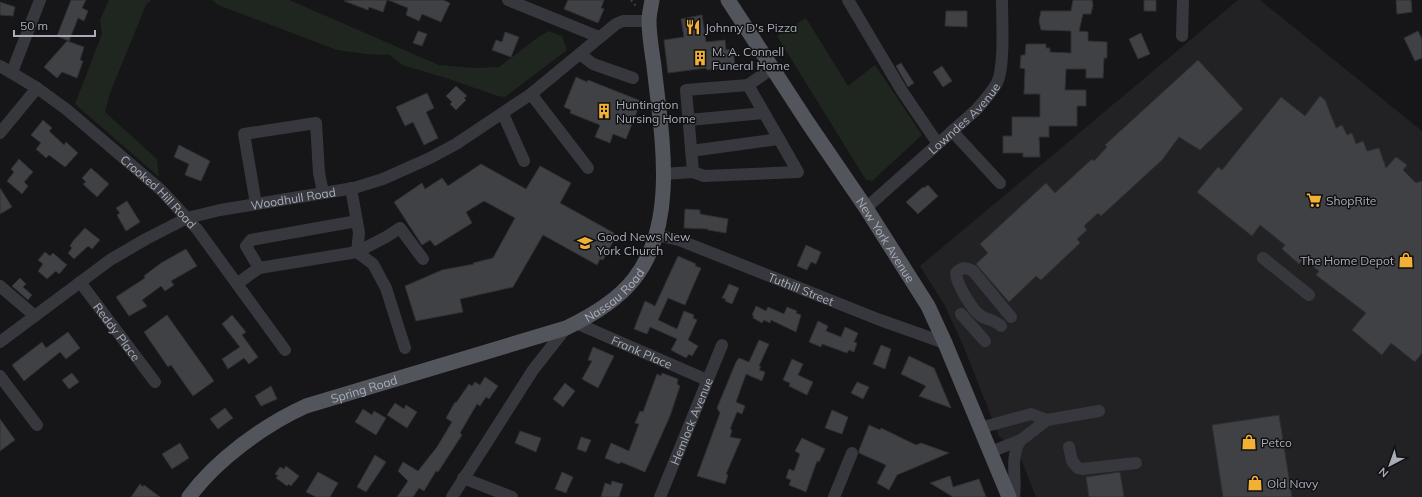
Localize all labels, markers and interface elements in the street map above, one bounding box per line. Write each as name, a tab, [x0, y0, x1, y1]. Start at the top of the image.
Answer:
scale bar	[14, 12, 95, 38]
text: 50 m	[20, 18, 48, 33]
restaurant icon: Johnny D's Pizza	[684, 18, 702, 36]
place label: Johnny D's Pizza	[705, 20, 797, 35]
place label: M. A. Connell Funeral Home	[712, 44, 790, 73]
building icon: M. A. Connell Funeral Home	[691, 49, 709, 67]
street label: Lowndes Avenue	[925, 80, 1003, 157]
place label: Huntington Nursing Home	[616, 97, 696, 126]
building icon: Huntington Nursing Home	[595, 102, 613, 120]
street label: Crooked Hill Road	[118, 152, 200, 231]
street label: Woodhull Road	[250, 184, 337, 212]
supermarket icon: ShopRite	[1305, 191, 1323, 209]
place label: ShopRite	[1326, 193, 1376, 208]
street label: New York Avenue	[853, 194, 918, 285]
place label: Good News New York Church	[596, 229, 691, 258]
school or university icon: Good News New York Church	[576, 234, 594, 252]
shop icon: The Home Depot	[1397, 251, 1415, 269]
place label: The Home Depot	[1300, 253, 1394, 268]
street label: Nassau Road	[581, 265, 647, 325]
street label: Tuthill Street	[766, 269, 836, 308]
street label: Reddy Place	[91, 300, 144, 364]
street label: Frank Place	[609, 332, 675, 372]
street label: Spring Road	[329, 372, 399, 406]
street label: Hemlock Avenue	[666, 375, 716, 467]
shop icon: Petco	[1240, 433, 1258, 451]
place label: Petco	[1261, 435, 1292, 450]
north arrow	[1370, 445, 1410, 485]
text: N	[1376, 465, 1391, 481]
shop icon: Old Navy	[1246, 474, 1264, 492]
place label: Old Navy	[1267, 476, 1319, 491]

